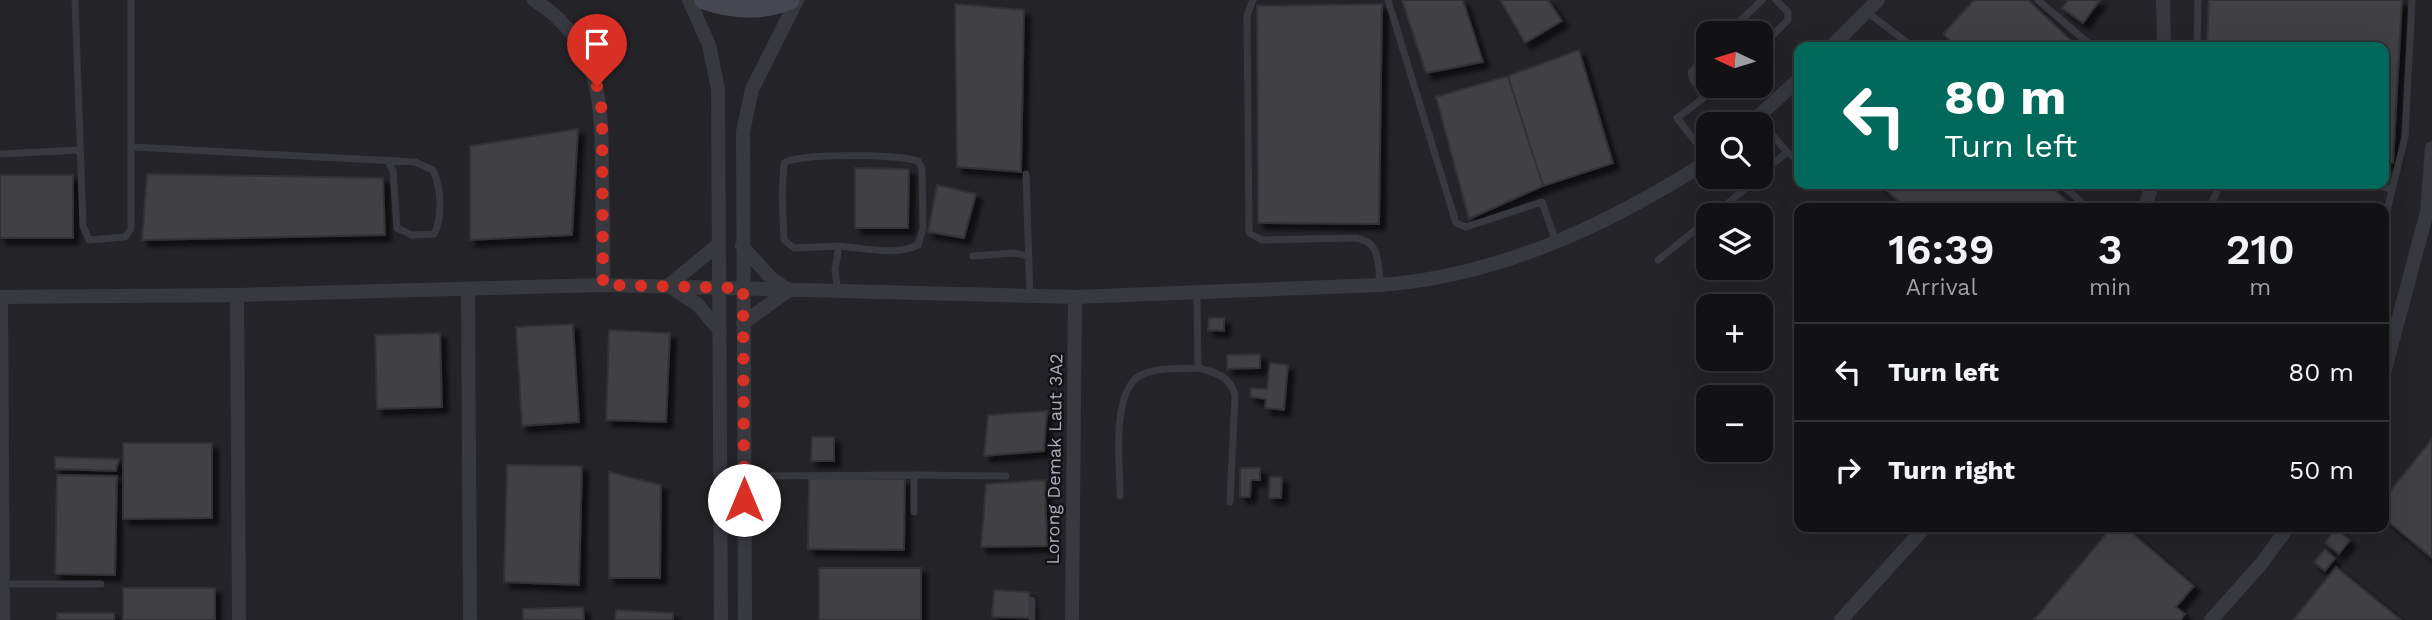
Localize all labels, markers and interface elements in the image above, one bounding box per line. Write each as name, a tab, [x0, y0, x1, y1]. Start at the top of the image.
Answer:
pin	[567, 14, 627, 86]
north arrow	[1696, 21, 1773, 98]
map controls	[1696, 21, 1773, 462]
icon: arrive	[578, 25, 616, 63]
text: 80 m	[1944, 68, 2066, 126]
icon: left	[1829, 70, 1920, 161]
button: search	[1696, 112, 1773, 189]
text: Turn left	[1944, 127, 2077, 165]
button: layers	[1696, 203, 1773, 280]
text: 16:39	[1888, 225, 1995, 274]
text: 3	[2098, 225, 2123, 274]
text: 210	[2226, 225, 2295, 274]
text: Arrival	[1906, 274, 1977, 301]
text: min	[2089, 274, 2131, 301]
text: m	[2249, 274, 2271, 301]
button: +	[1696, 294, 1773, 371]
street label: Lorong Demak Laut 3A2	[1042, 353, 1066, 565]
icon: left	[1829, 353, 1867, 391]
text: Turn left	[1888, 357, 1999, 387]
text: 80 m	[2288, 357, 2354, 387]
button: −	[1696, 385, 1773, 462]
icon: right	[1829, 451, 1867, 489]
text: Turn right	[1888, 455, 2015, 485]
text: 50 m	[2289, 455, 2354, 485]
position arrow	[707, 463, 781, 537]

